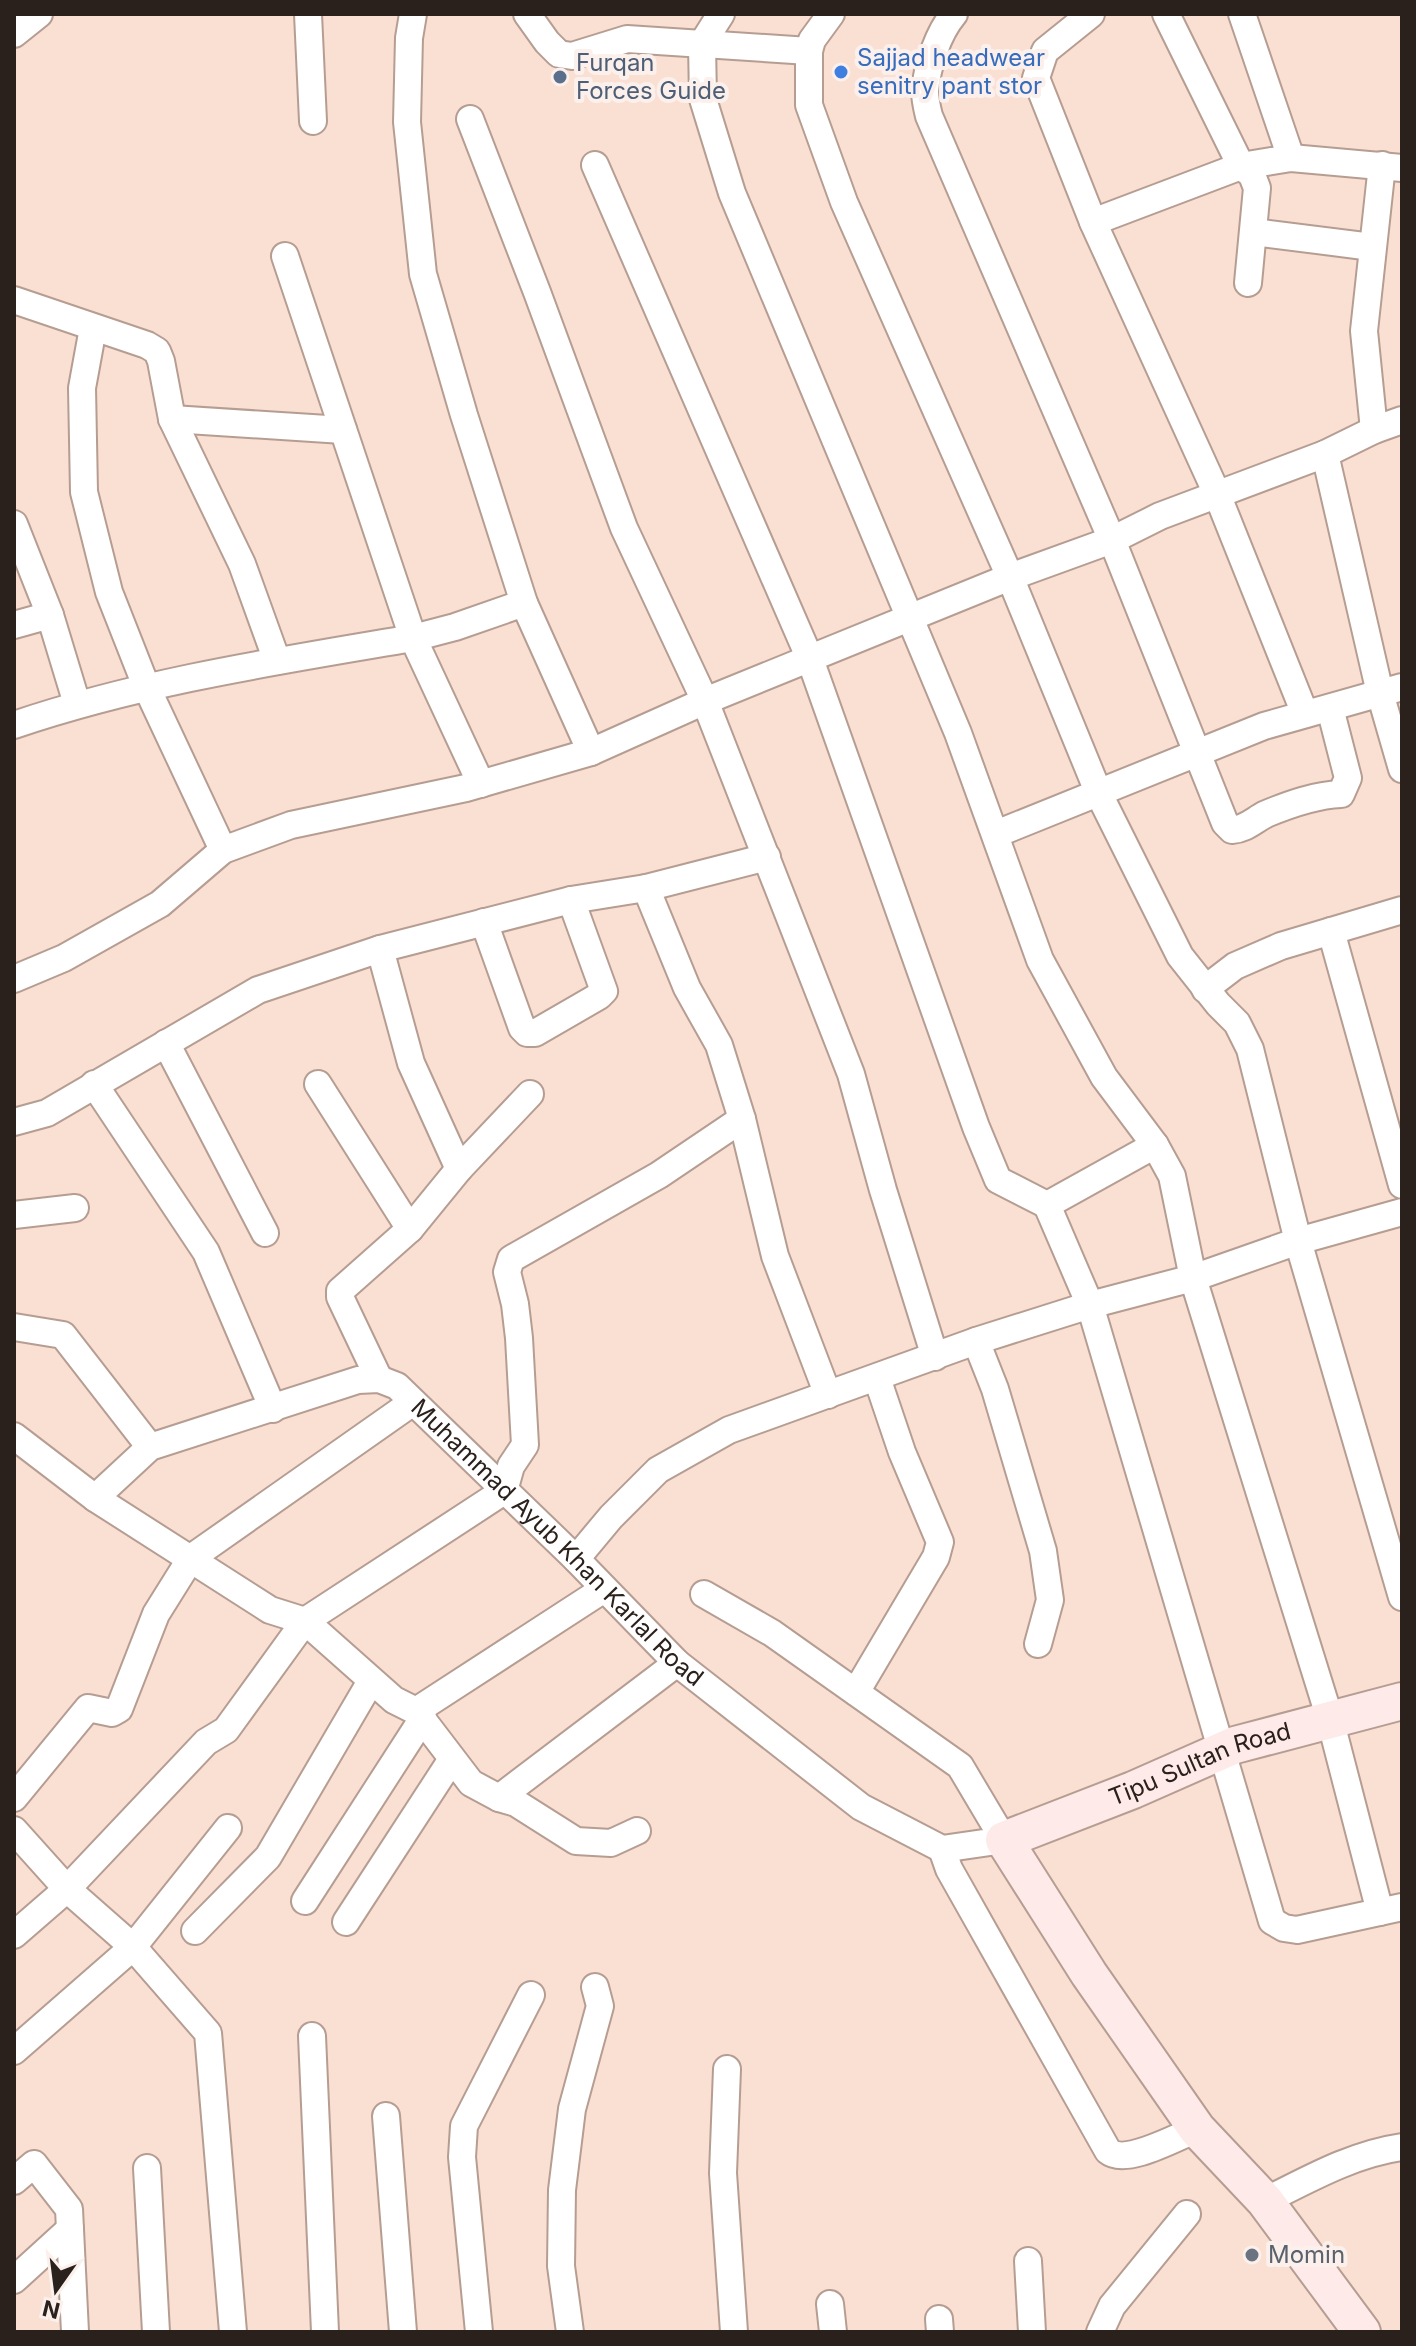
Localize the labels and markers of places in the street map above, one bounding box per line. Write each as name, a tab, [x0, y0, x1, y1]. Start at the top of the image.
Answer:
place label: Sajjad headwear senitry pant stor	[857, 43, 1045, 100]
place label: Furqan Forces Guide	[576, 48, 726, 105]
marker: Sajjad headwear senitry pant stor	[832, 63, 850, 81]
marker: Furqan Forces Guide	[551, 68, 569, 86]
place label: Momin	[1268, 2240, 1345, 2269]
marker: Momin	[1243, 2246, 1261, 2264]

